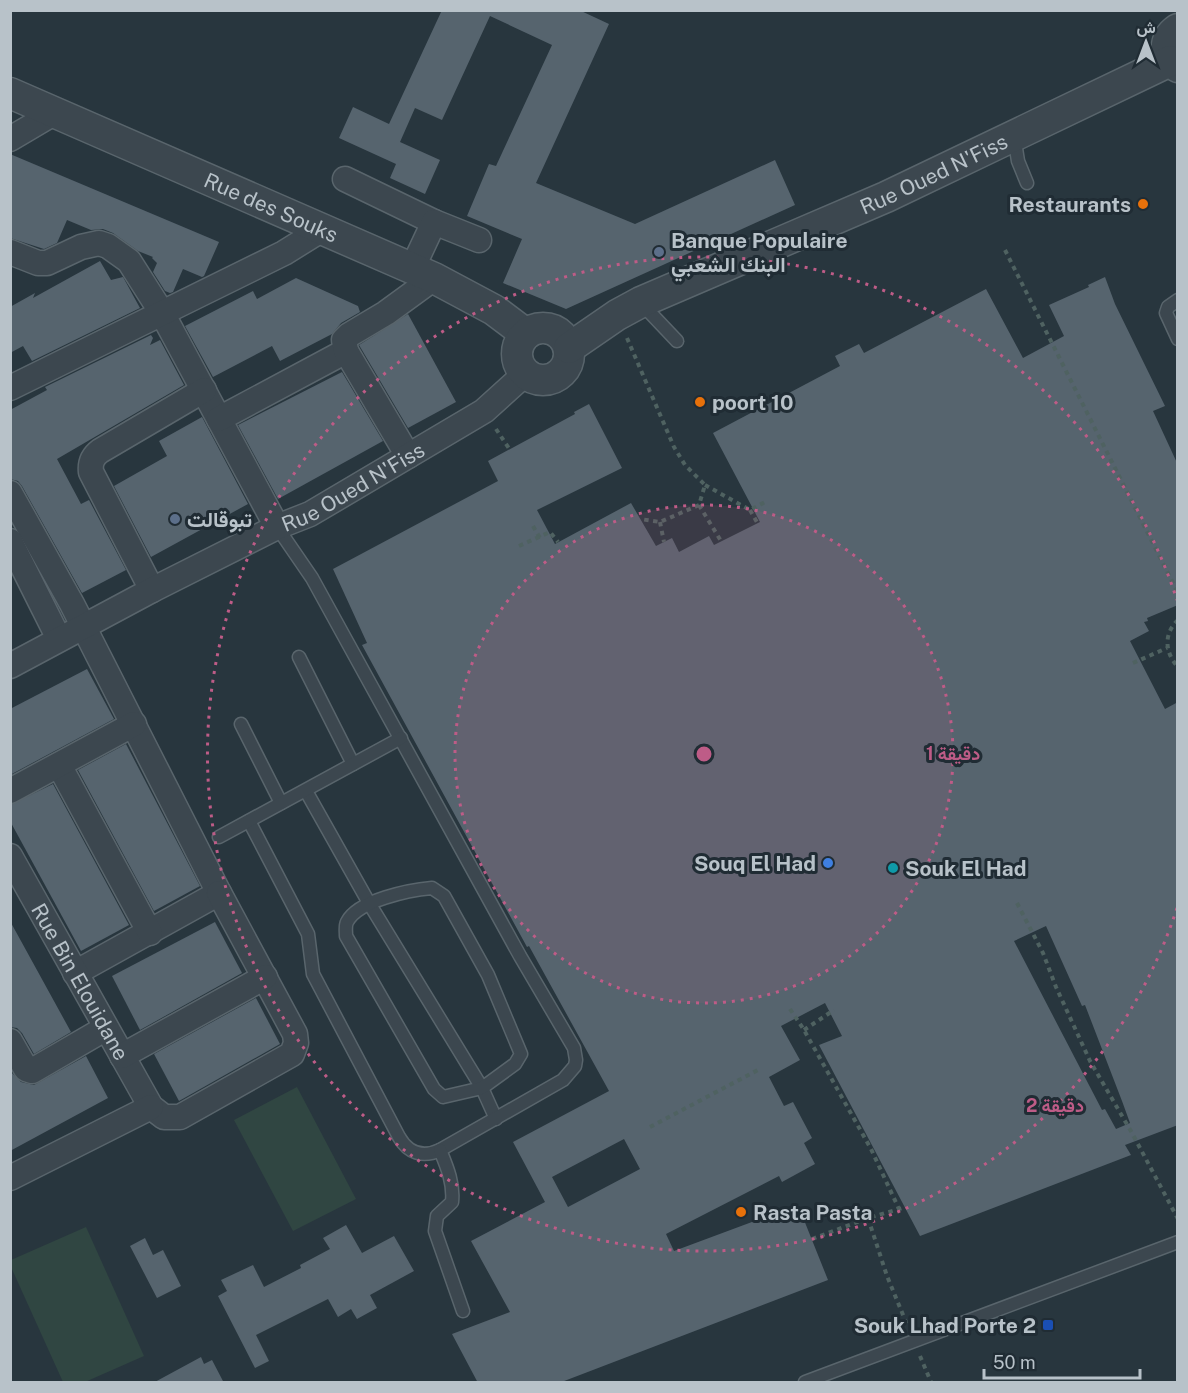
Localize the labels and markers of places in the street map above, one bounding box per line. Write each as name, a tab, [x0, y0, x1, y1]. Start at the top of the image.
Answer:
place label: Restaurants	[1008, 192, 1131, 217]
marker: Restaurants	[1136, 197, 1150, 211]
place label: Banque Populaire البنك الشعبي	[671, 228, 848, 282]
marker: Banque Populaire البنك الشعبي	[652, 245, 666, 259]
place label: poort 10	[712, 390, 793, 415]
marker: poort 10	[693, 395, 707, 409]
place label: تبوقالت	[187, 507, 252, 533]
marker: تبوقالت	[168, 512, 182, 526]
centre of rings	[694, 744, 714, 764]
place label: Souq El Had	[694, 851, 816, 876]
marker: Souq El Had	[821, 856, 835, 870]
place label: Souk El Had	[905, 856, 1027, 881]
marker: Souk El Had	[886, 861, 900, 875]
place label: Rasta Pasta	[753, 1200, 872, 1225]
marker: Rasta Pasta	[734, 1205, 748, 1219]
place label: Souk Lhad Porte 2	[854, 1313, 1036, 1338]
marker: Souk Lhad Porte 2	[1041, 1318, 1055, 1332]

